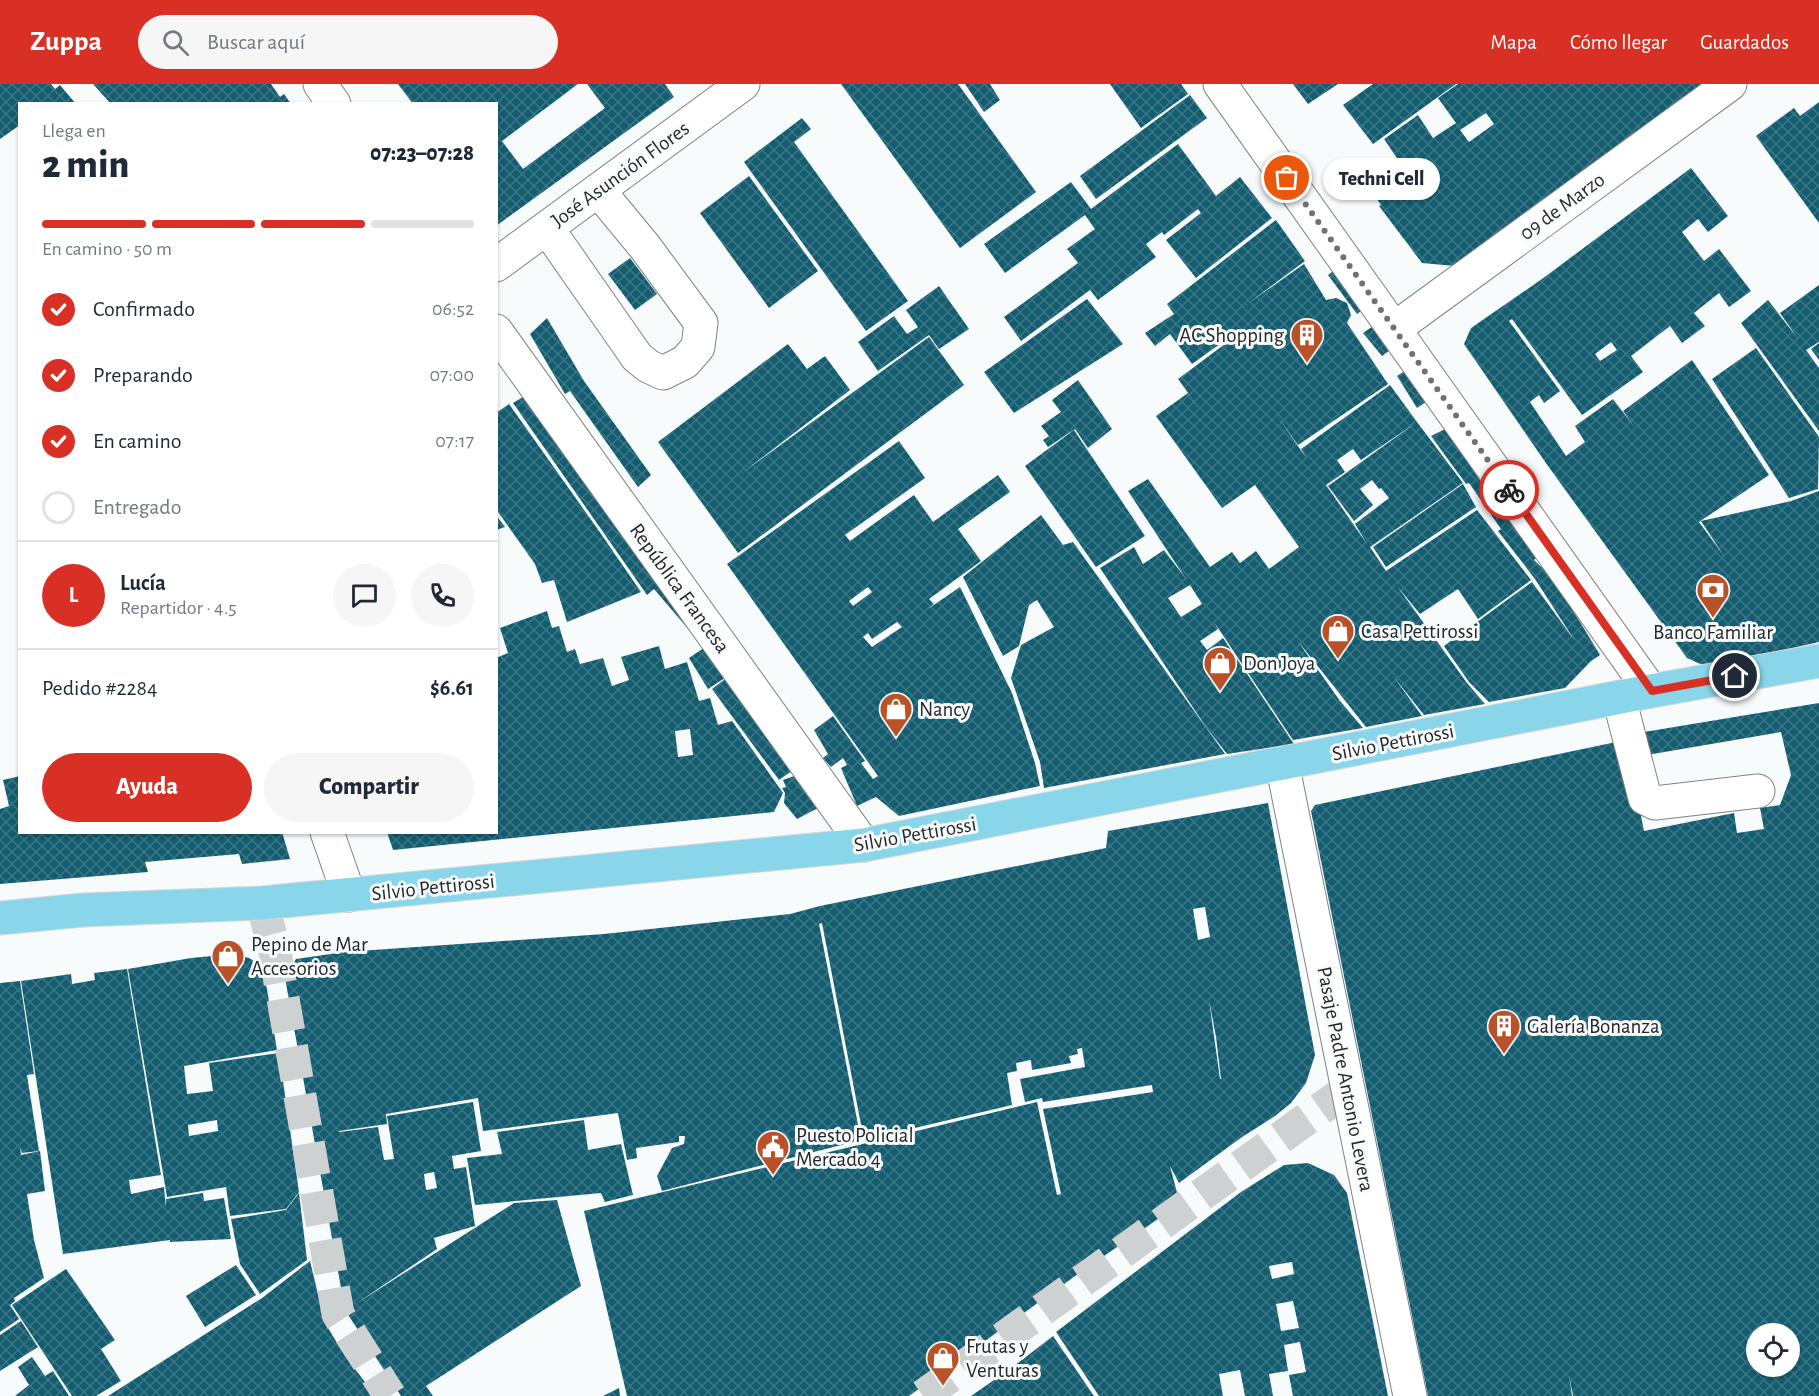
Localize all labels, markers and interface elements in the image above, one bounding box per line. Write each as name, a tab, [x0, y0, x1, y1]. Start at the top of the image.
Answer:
search box	[138, 15, 558, 69]
icon: search	[159, 26, 192, 59]
text: Zuppa	[30, 28, 102, 56]
text: Buscar aquí	[207, 31, 305, 53]
text: Mapa	[1491, 32, 1537, 53]
text: Cómo llegar	[1570, 32, 1667, 53]
text: Guardados	[1700, 32, 1789, 53]
street label: José Asunción Flores	[547, 117, 693, 231]
text: Llega en	[42, 121, 106, 141]
text: 07:23–07:28	[370, 142, 474, 164]
text: 2 min	[42, 146, 129, 185]
pin	[1261, 152, 1312, 203]
callout: Techni Cell	[1323, 157, 1440, 199]
icon: bag	[1270, 161, 1303, 194]
text: Techni Cell	[1338, 169, 1425, 189]
street label: 09 de Marzo	[1516, 169, 1609, 244]
text: En camino · 50 m	[42, 239, 172, 259]
icon: check	[42, 293, 75, 326]
text: Confirmado	[93, 298, 195, 320]
text: 06:52	[432, 299, 474, 319]
building icon: AC Shopping	[1289, 317, 1325, 364]
place label: AC Shopping	[1179, 325, 1285, 346]
icon: check	[42, 359, 75, 392]
text: Preparando	[93, 364, 193, 386]
text: 07:00	[429, 365, 474, 385]
icon: check	[42, 425, 75, 458]
text: En camino	[93, 430, 182, 452]
text: 07:17	[435, 431, 474, 451]
courier	[1479, 460, 1539, 520]
icon: bike	[1493, 474, 1526, 507]
text: Entregado	[93, 496, 182, 518]
street label: República Francesa	[626, 520, 734, 657]
button: chat	[333, 564, 396, 627]
button: phone	[411, 564, 474, 627]
text: Lucía	[120, 572, 166, 594]
bank icon: Banco Familiar	[1695, 572, 1731, 619]
text: L	[69, 584, 78, 606]
text: Repartidor · 4.5	[120, 598, 237, 618]
shop icon: Casa Pettirossi	[1320, 613, 1356, 660]
place label: Casa Pettirossi	[1361, 621, 1478, 642]
place label: Banco Familiar	[1653, 622, 1773, 643]
shop icon: Don Joya	[1202, 645, 1238, 692]
pin	[1709, 650, 1760, 701]
place label: Don Joya	[1243, 653, 1316, 674]
icon: home	[1718, 659, 1751, 692]
text: Pedido #2284	[42, 677, 158, 699]
text: $6.61	[430, 677, 474, 699]
shop icon: Nancy	[878, 691, 914, 738]
place label: Nancy	[919, 699, 970, 720]
street label: Silvio Pettirossi	[1330, 720, 1456, 765]
button: Ayuda	[42, 753, 252, 822]
button: Compartir	[264, 753, 474, 822]
street label: Silvio Pettirossi	[852, 813, 978, 856]
street label: Silvio Pettirossi	[370, 871, 496, 904]
place label: Pepino de Mar Accesorios	[251, 934, 368, 979]
shop icon: Pepino de Mar Accesorios	[210, 938, 246, 985]
street label: Pasaje Padre Antonio Levera	[1313, 965, 1378, 1194]
building icon: Galería Bonanza	[1486, 1008, 1522, 1055]
place label: Galería Bonanza	[1527, 1016, 1660, 1037]
place label: Puesto Policial Mercado 4	[796, 1125, 914, 1170]
public building icon: Puesto Policial Mercado 4	[755, 1129, 791, 1176]
map controls	[1746, 1323, 1800, 1377]
button: locate	[1746, 1323, 1800, 1377]
place label: Frutas y Venturas	[966, 1336, 1039, 1381]
shop icon: Frutas y Venturas	[925, 1340, 961, 1387]

